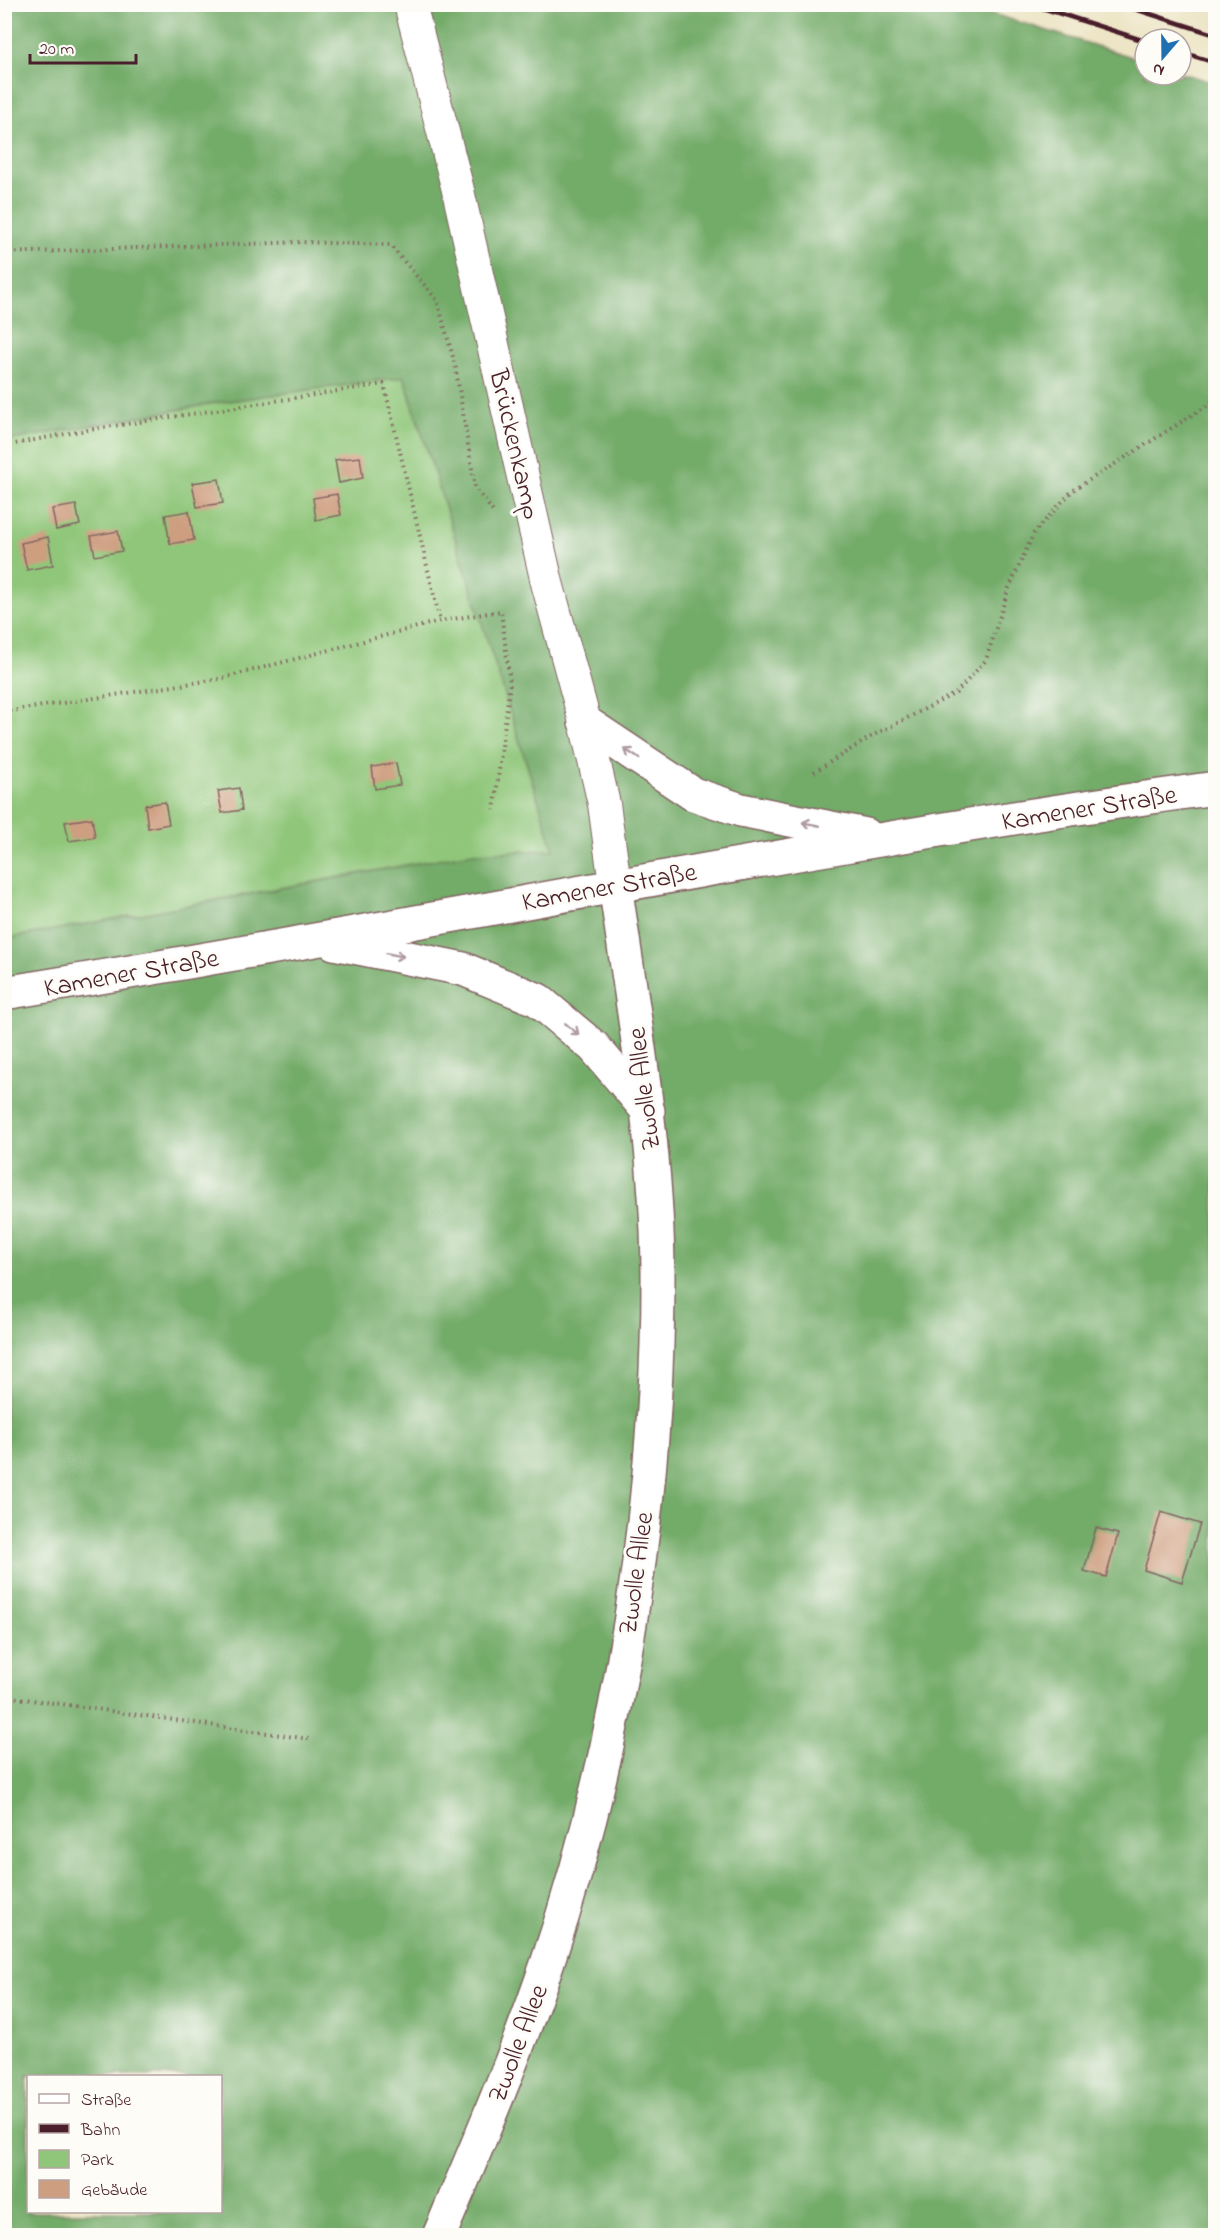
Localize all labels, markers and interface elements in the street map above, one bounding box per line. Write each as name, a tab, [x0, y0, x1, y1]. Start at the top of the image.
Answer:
scale bar	[30, 27, 136, 65]
north arrow	[1133, 27, 1193, 87]
text: 20 m	[39, 37, 74, 63]
text: N	[1149, 56, 1168, 82]
street label: Brückenkamp	[477, 365, 550, 524]
one-way arrow	[624, 748, 641, 760]
street label: Kamener Straße	[999, 776, 1181, 843]
one-way arrow	[801, 818, 821, 829]
street label: Kamener Straße	[519, 854, 701, 923]
street label: Kamener Straße	[41, 940, 223, 1009]
one-way arrow	[385, 950, 404, 961]
one-way arrow	[564, 1022, 580, 1035]
street label: Zwolle Allee	[618, 1024, 672, 1153]
street label: Zwolle Allee	[610, 1508, 666, 1637]
street label: Zwolle Allee	[479, 1978, 560, 2109]
legend	[27, 2075, 222, 2213]
text: Straße	[81, 2088, 132, 2114]
text: Bahn	[80, 2118, 120, 2144]
text: Park	[81, 2148, 114, 2174]
text: Gebäude	[81, 2178, 148, 2204]

